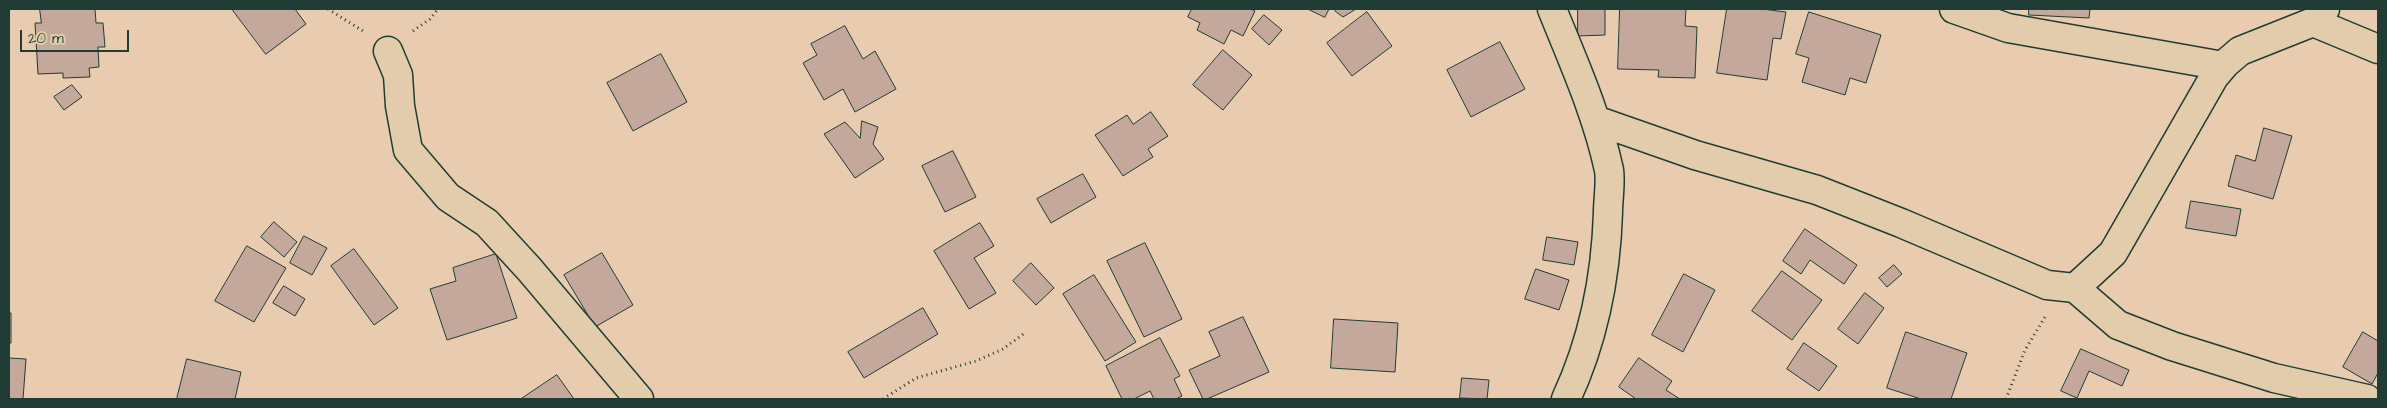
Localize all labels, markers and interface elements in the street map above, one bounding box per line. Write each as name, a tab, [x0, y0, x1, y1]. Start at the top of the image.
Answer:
scale bar	[22, 20, 131, 52]
text: 20 m	[28, 28, 64, 49]

